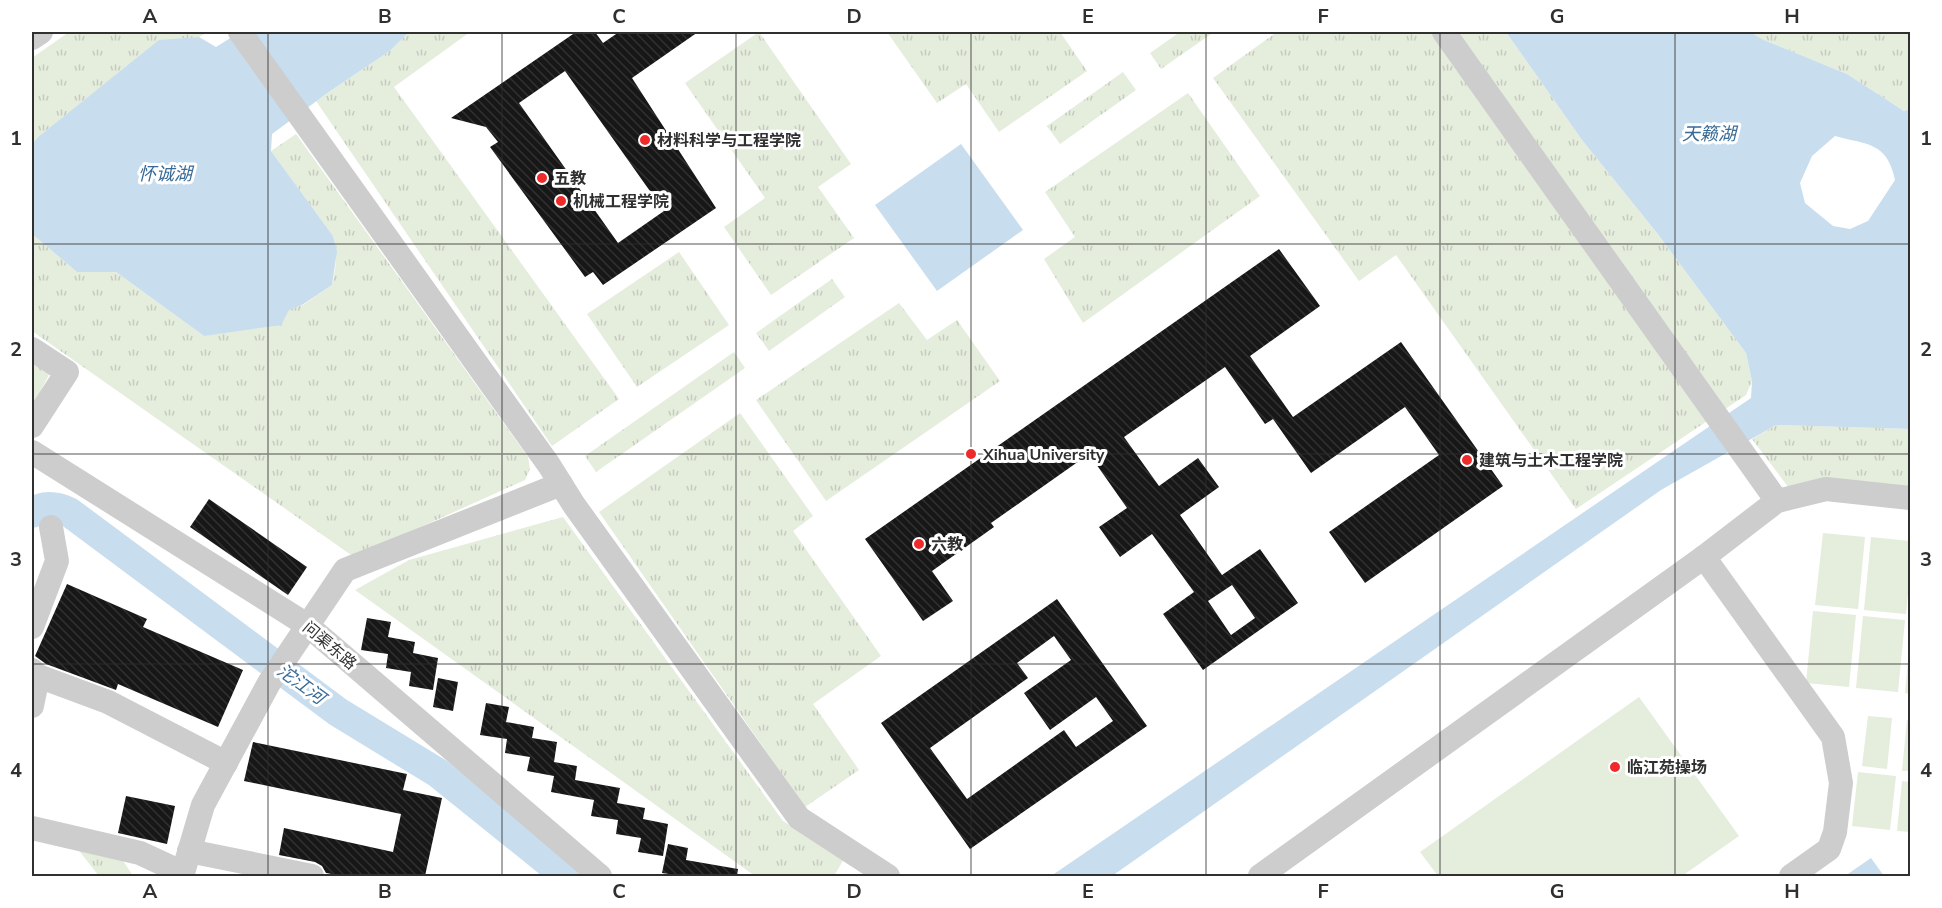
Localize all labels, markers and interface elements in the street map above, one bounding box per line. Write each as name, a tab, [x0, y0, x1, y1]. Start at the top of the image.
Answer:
text: A	[143, 3, 158, 30]
text: B	[378, 3, 392, 30]
text: C	[612, 3, 626, 30]
text: D	[846, 3, 862, 30]
text: E	[1082, 3, 1094, 30]
text: F	[1317, 3, 1329, 30]
text: G	[1550, 3, 1564, 30]
text: H	[1784, 3, 1800, 30]
water label: 天籁湖	[1682, 122, 1739, 146]
text: 1	[10, 125, 22, 152]
text: 1	[1920, 125, 1932, 152]
place label: 材料科学与工程学院	[657, 130, 801, 152]
marker: 材料科学与工程学院	[638, 133, 652, 147]
water label: 怀诚湖	[138, 162, 195, 186]
place label: 五教	[554, 168, 586, 190]
marker: 五教	[535, 171, 549, 185]
place label: 机械工程学院	[573, 191, 669, 213]
marker: 机械工程学院	[554, 194, 568, 208]
text: 2	[10, 336, 22, 363]
text: 2	[1920, 336, 1932, 363]
place label: Xihua University	[982, 444, 1105, 466]
marker: Xihua University	[964, 447, 978, 461]
place label: 建筑与土木工程学院	[1479, 450, 1623, 472]
marker: 建筑与土木工程学院	[1460, 453, 1474, 467]
place label: 六教	[931, 534, 963, 556]
marker: 六教	[912, 537, 926, 551]
text: 3	[10, 546, 22, 573]
text: 3	[1920, 546, 1932, 573]
street label: 问渠东路	[298, 617, 361, 675]
water label: 沱江河	[272, 658, 332, 711]
text: 4	[10, 757, 22, 784]
place label: 临江苑操场	[1627, 757, 1707, 779]
text: 4	[1920, 757, 1932, 784]
marker: 临江苑操场	[1608, 760, 1622, 774]
text: A	[143, 878, 158, 905]
text: B	[378, 878, 392, 905]
text: C	[612, 878, 626, 905]
text: D	[846, 878, 862, 905]
text: E	[1082, 878, 1094, 905]
text: F	[1317, 878, 1329, 905]
text: G	[1550, 878, 1564, 905]
text: H	[1784, 878, 1800, 905]

